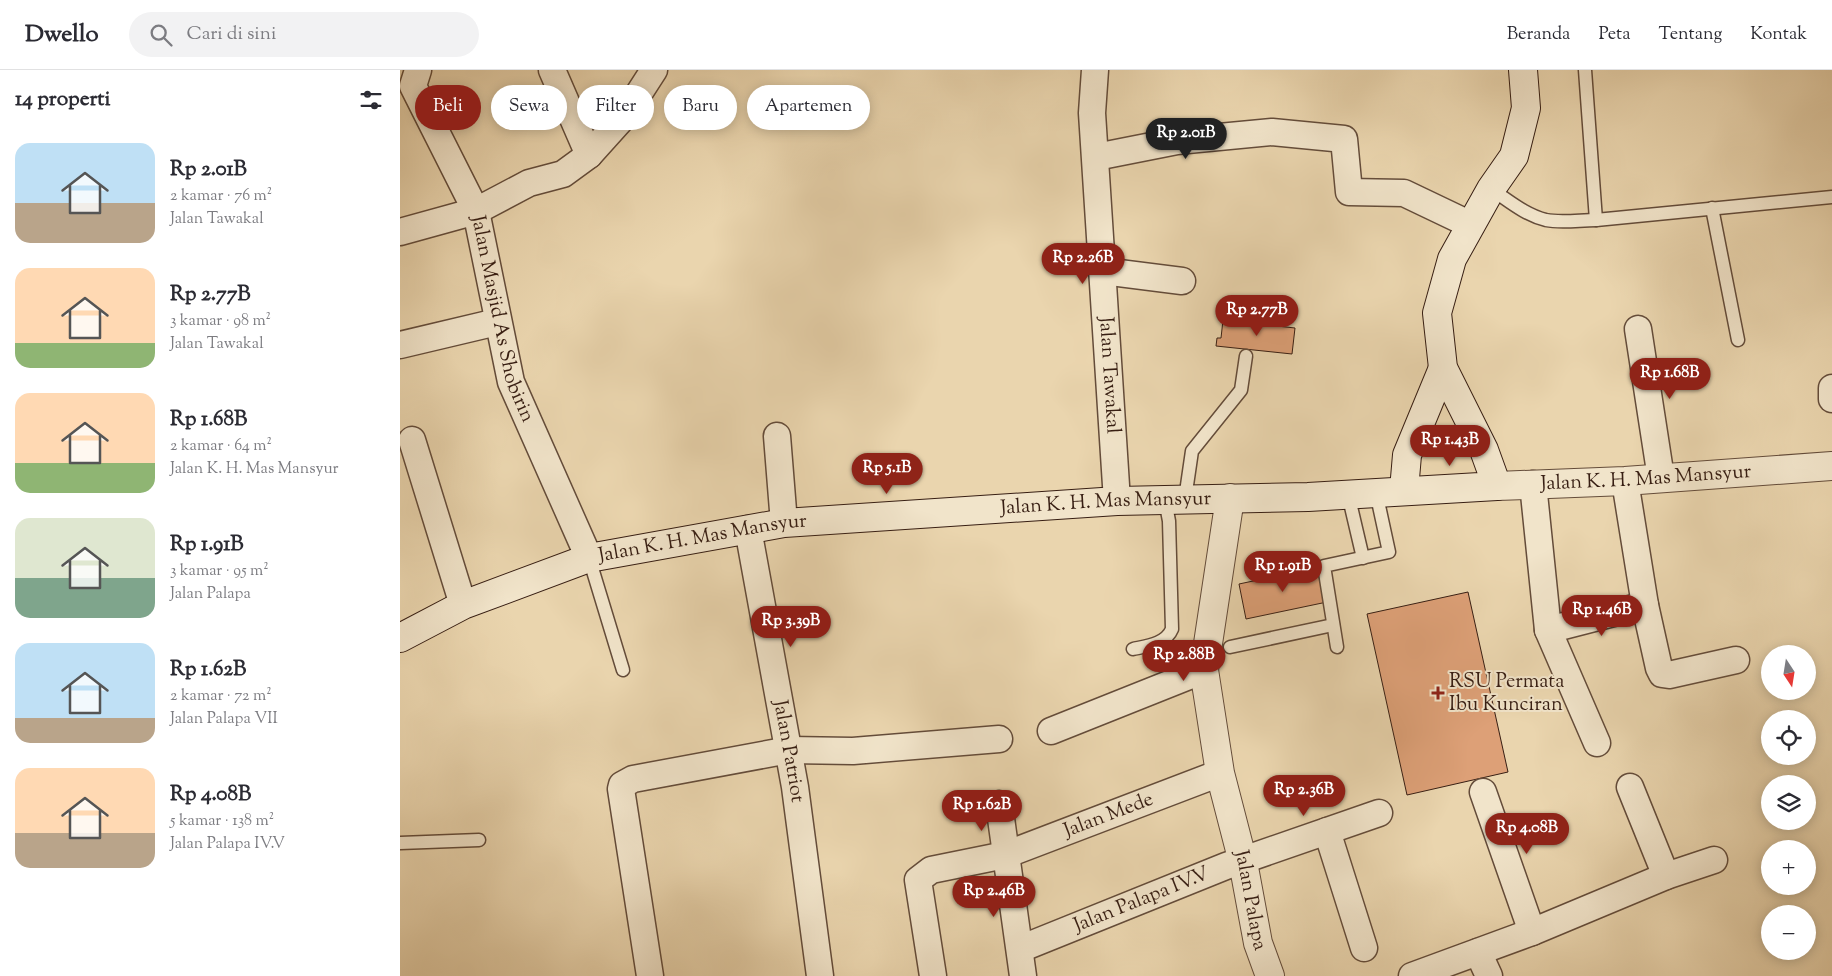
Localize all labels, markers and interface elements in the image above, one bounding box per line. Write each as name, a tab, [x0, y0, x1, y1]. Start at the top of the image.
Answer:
search box	[129, 12, 479, 57]
text: Dwello	[25, 18, 99, 52]
icon: search	[147, 21, 175, 49]
text: Cari di sini	[187, 21, 276, 48]
text: Beranda	[1507, 22, 1570, 48]
text: Peta	[1598, 22, 1631, 48]
text: Tentang	[1659, 22, 1722, 48]
text: Kontak	[1750, 22, 1807, 48]
text: 14 properti	[15, 85, 110, 115]
chip: Beli	[415, 85, 481, 130]
chip: Sewa	[491, 85, 567, 130]
chip: Filter	[577, 85, 654, 130]
chip: Baru	[664, 85, 737, 130]
chip: Apartemen	[747, 85, 870, 130]
icon: filters	[357, 86, 385, 114]
pin: Rp 2.01B	[1134, 118, 1238, 160]
text: Rp 2.01B	[1157, 122, 1215, 145]
text: Rp 2.01B	[170, 155, 247, 185]
icon: home	[55, 163, 115, 223]
text: 2 kamar · 76 m²	[170, 185, 272, 208]
text: Jalan Tawakal	[170, 208, 264, 231]
street label: Jalan Masjid As Shobirin	[463, 212, 542, 427]
pin: Rp 2.26B	[1031, 242, 1135, 285]
text: Rp 2.26B	[1053, 247, 1113, 270]
text: Rp 2.77B	[170, 280, 250, 310]
icon: home	[55, 288, 115, 348]
pin: Rp 2.77B	[1205, 294, 1309, 337]
text: Rp 2.77B	[1226, 299, 1288, 322]
text: 3 kamar · 98 m²	[170, 310, 271, 333]
street label: Jalan Tawakal	[1091, 315, 1127, 435]
text: Jalan Tawakal	[170, 333, 264, 356]
pin: Rp 1.68B	[1618, 358, 1722, 400]
text: Rp 1.68B	[1641, 362, 1699, 385]
text: Rp 1.68B	[170, 405, 247, 435]
icon: home	[55, 413, 115, 473]
pin: Rp 1.43B	[1398, 424, 1502, 467]
text: Rp 1.43B	[1421, 429, 1479, 452]
text: 2 kamar · 64 m²	[170, 435, 272, 458]
pin: Rp 5.1B	[841, 452, 933, 495]
text: Rp 5.1B	[863, 457, 911, 480]
street label: Jalan K. H. Mas Mansyur	[1539, 457, 1753, 499]
text: Jalan K. H. Mas Mansyur	[170, 458, 339, 481]
street label: Jalan K. H. Mas Mansyur	[998, 485, 1212, 523]
street label: Jalan K. H. Mas Mansyur	[595, 507, 808, 571]
text: Rp 1.91B	[170, 530, 244, 560]
icon: home	[55, 538, 115, 598]
pin: Rp 1.91B	[1231, 550, 1335, 593]
text: Rp 1.91B	[1255, 555, 1311, 578]
text: 3 kamar · 95 m²	[170, 560, 269, 583]
text: Jalan Palapa	[170, 583, 251, 606]
pin: Rp 1.46B	[1550, 594, 1654, 637]
text: Rp 1.46B	[1572, 599, 1632, 622]
pin: Rp 3.39B	[739, 606, 843, 648]
text: Rp 3.39B	[762, 610, 820, 633]
pin: Rp 2.88B	[1132, 640, 1236, 682]
text: Rp 2.88B	[1153, 644, 1215, 667]
north arrow	[1761, 645, 1816, 700]
map controls	[1761, 645, 1816, 960]
text: Rp 1.62B	[170, 655, 246, 685]
icon: home	[55, 663, 115, 723]
place label: RSU Permata Ibu Kunciran	[1449, 668, 1564, 720]
text: 2 kamar · 72 m²	[170, 685, 272, 708]
marker: RSU Permata Ibu Kunciran	[1431, 686, 1445, 700]
street label: Jalan Patriot	[765, 697, 811, 804]
text: Jalan Palapa VII	[170, 708, 278, 731]
button: locate	[1761, 710, 1816, 765]
pin: Rp 2.36B	[1252, 774, 1356, 817]
button: layers	[1761, 775, 1816, 830]
text: Rp 2.36B	[1274, 779, 1334, 802]
text: Rp 4.08B	[170, 780, 251, 810]
street label: Jalan Mede	[1059, 785, 1158, 846]
icon: home	[55, 788, 115, 848]
pin: Rp 1.62B	[930, 790, 1034, 832]
text: Rp 1.62B	[953, 794, 1011, 817]
text: 5 kamar · 138 m²	[170, 810, 274, 833]
pin: Rp 4.08B	[1475, 812, 1579, 855]
text: Rp 4.08B	[1496, 817, 1558, 840]
text: Jalan Palapa IV.V	[170, 833, 285, 856]
button: +	[1761, 840, 1816, 895]
street label: Jalan Palapa	[1226, 846, 1274, 955]
street label: Jalan Palapa IV.V	[1068, 860, 1214, 941]
pin: Rp 2.46B	[942, 876, 1046, 918]
text: Rp 2.46B	[963, 880, 1025, 903]
button: −	[1761, 905, 1816, 960]

